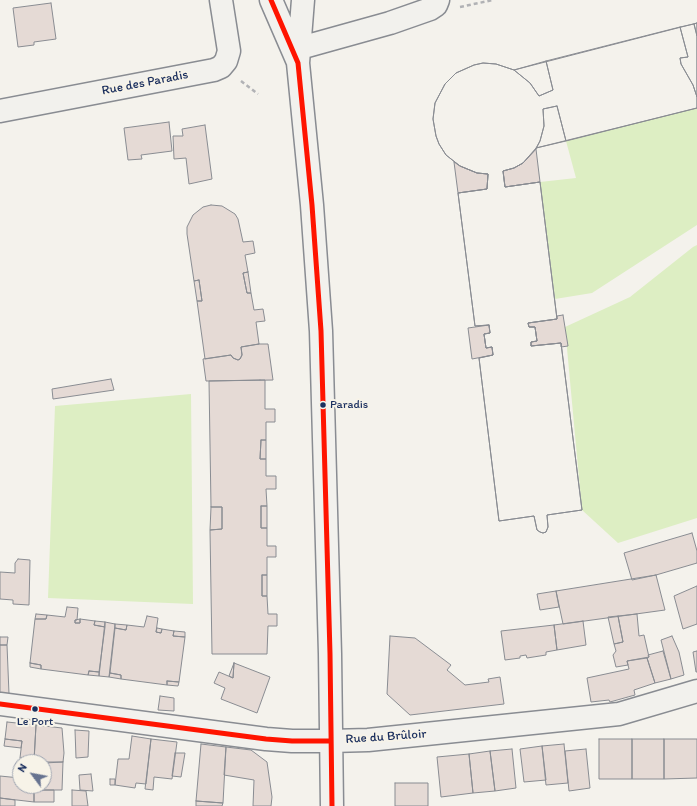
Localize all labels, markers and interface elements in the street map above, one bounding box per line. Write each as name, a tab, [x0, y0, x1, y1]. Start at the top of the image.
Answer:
street label: Rue des Paradis	[101, 67, 189, 99]
place label: Paradis	[330, 398, 368, 412]
marker: Paradis	[318, 400, 328, 410]
marker: Le Port	[30, 704, 40, 714]
place label: Le Port	[17, 715, 53, 729]
street label: Rue du Brûloir	[345, 726, 427, 748]
north arrow	[12, 754, 52, 794]
text: N	[15, 761, 30, 775]

